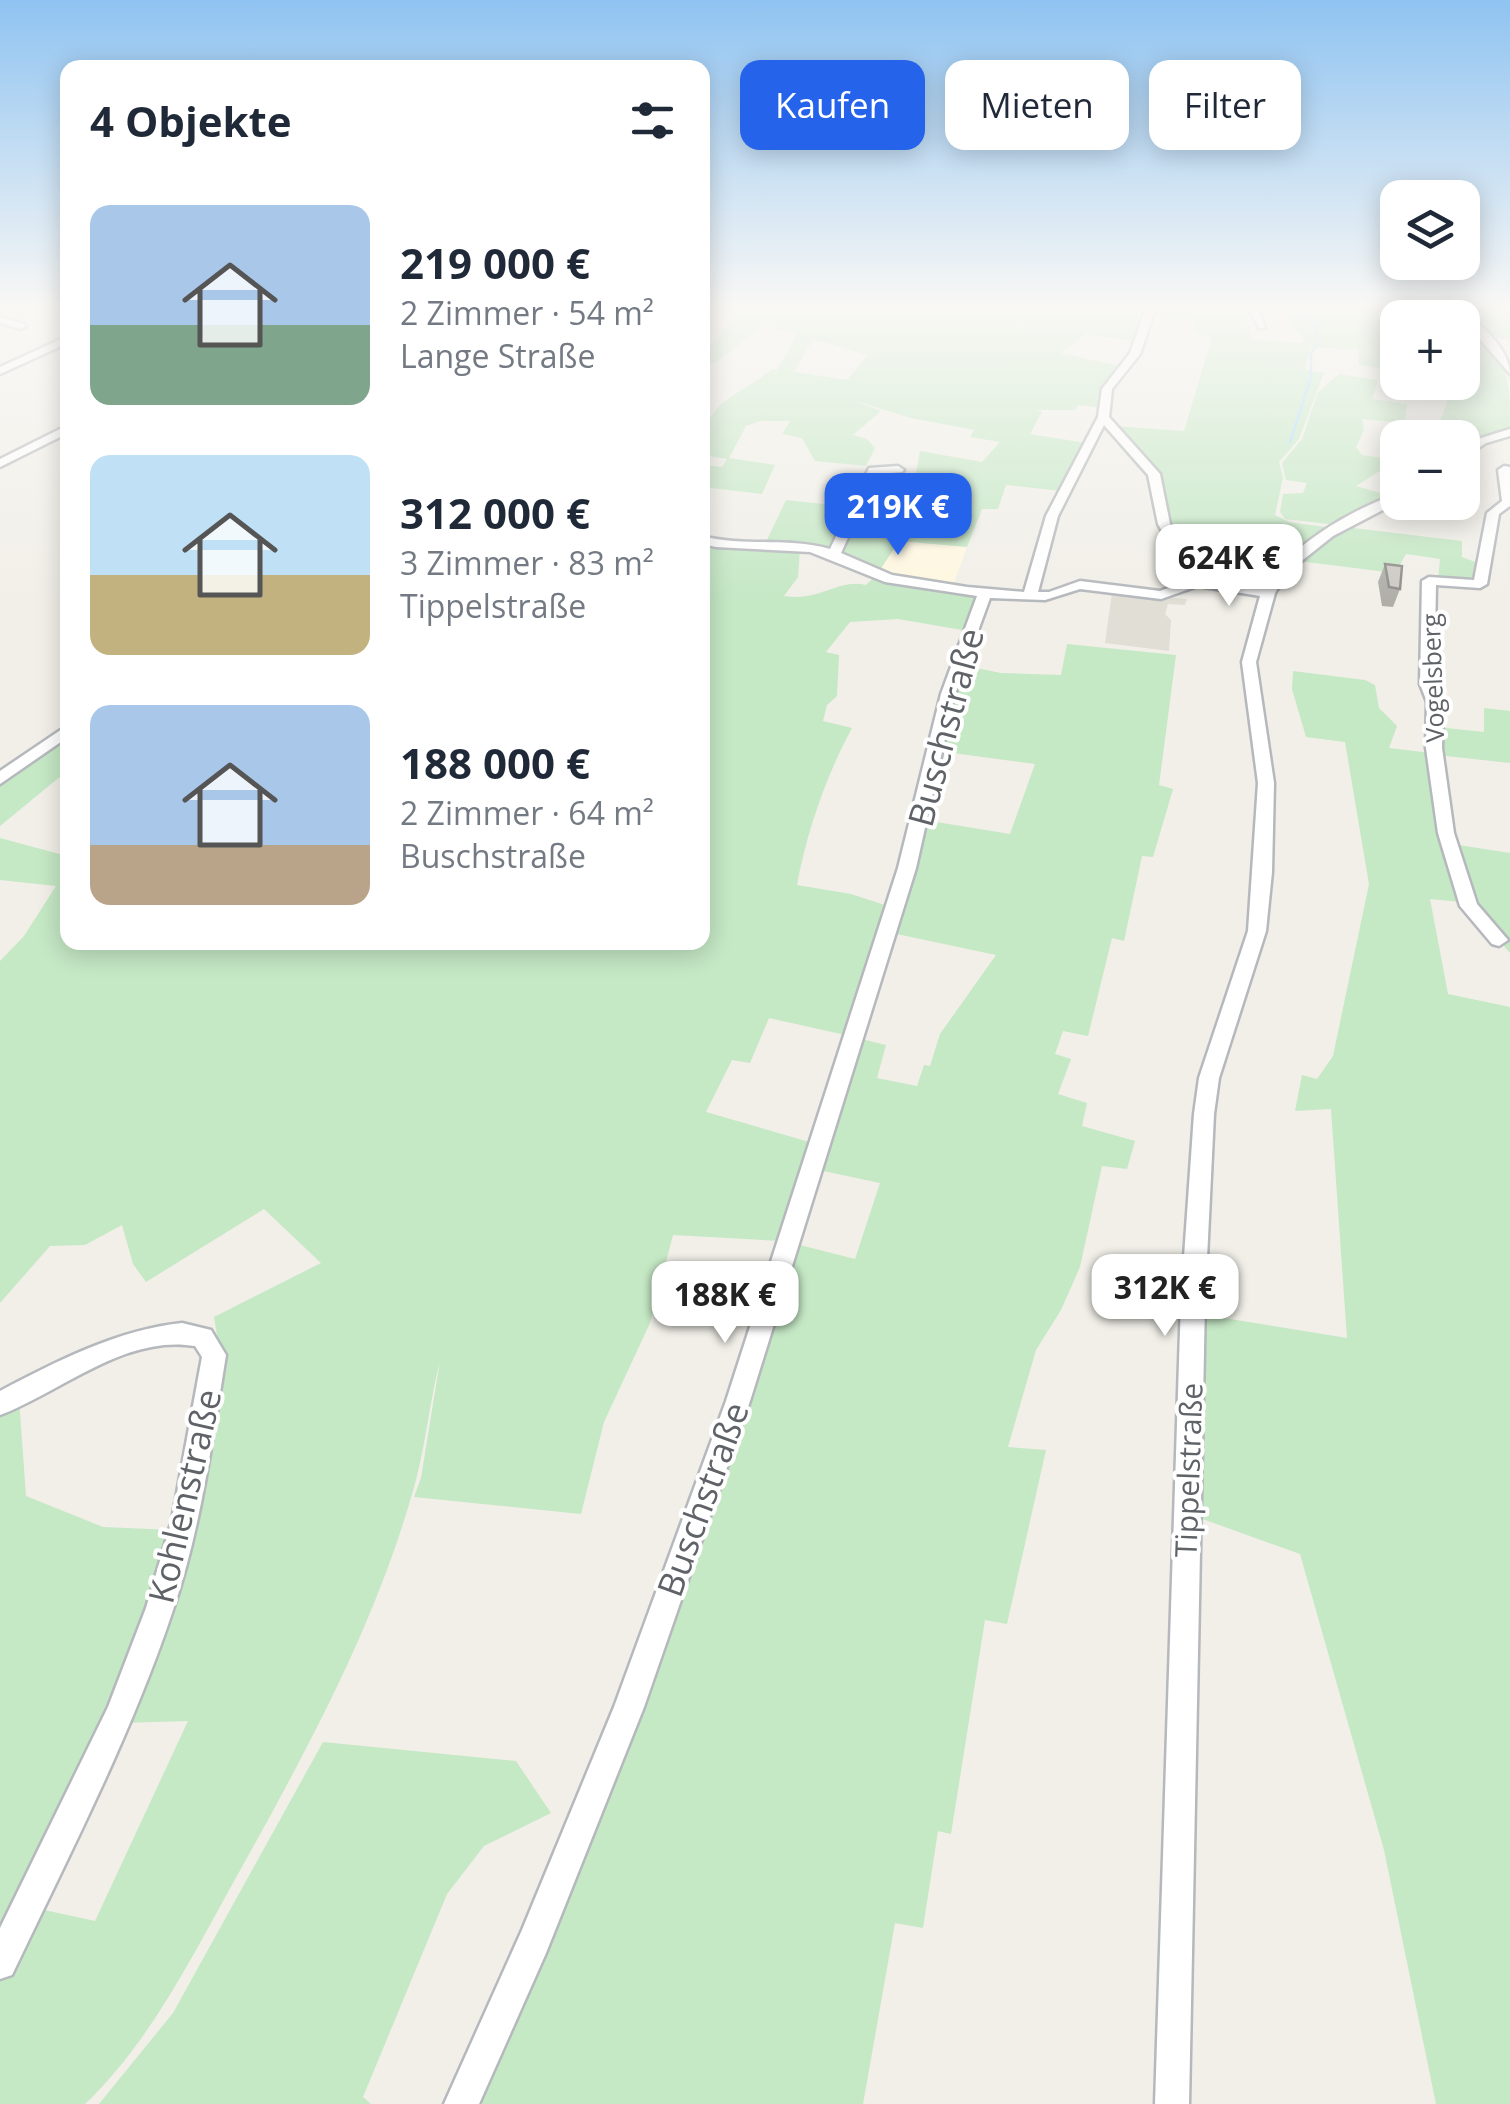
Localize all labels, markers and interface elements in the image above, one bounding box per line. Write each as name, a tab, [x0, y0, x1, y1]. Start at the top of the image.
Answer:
chip: Kaufen	[740, 60, 925, 150]
chip: Mieten	[945, 60, 1129, 150]
chip: Filter	[1149, 60, 1301, 150]
text: 4 Objekte	[90, 92, 292, 149]
icon: filters	[625, 93, 680, 148]
map controls	[1380, 180, 1480, 520]
button: layers	[1380, 180, 1480, 280]
text: 219 000 €	[400, 234, 590, 291]
icon: home	[170, 245, 290, 365]
text: 2 Zimmer · 54 m²	[400, 291, 654, 334]
button: +	[1380, 300, 1480, 400]
text: Lange Straße	[400, 334, 595, 377]
button: −	[1380, 420, 1480, 520]
pin: 219K €	[817, 473, 979, 558]
text: 312 000 €	[400, 484, 590, 541]
text: 219K €	[847, 484, 949, 527]
icon: home	[170, 495, 290, 615]
pin: 624K €	[1148, 524, 1310, 609]
text: 624K €	[1178, 535, 1280, 578]
text: 3 Zimmer · 83 m²	[400, 541, 654, 584]
text: Tippelstraße	[400, 584, 586, 627]
street label: Vogelsberg	[1413, 613, 1451, 743]
street label: Buschstraße	[896, 623, 994, 831]
text: 188 000 €	[400, 734, 590, 791]
icon: home	[170, 745, 290, 865]
text: 2 Zimmer · 64 m²	[400, 791, 654, 834]
text: Buschstraße	[400, 834, 586, 877]
pin: 312K €	[1084, 1254, 1246, 1339]
pin: 188K €	[644, 1261, 806, 1346]
text: 312K €	[1114, 1265, 1216, 1308]
text: 188K €	[674, 1272, 776, 1315]
street label: Tippelstraße	[1164, 1382, 1212, 1558]
street label: Kohlenstraße	[137, 1384, 231, 1608]
street label: Buschstraße	[645, 1395, 759, 1603]

